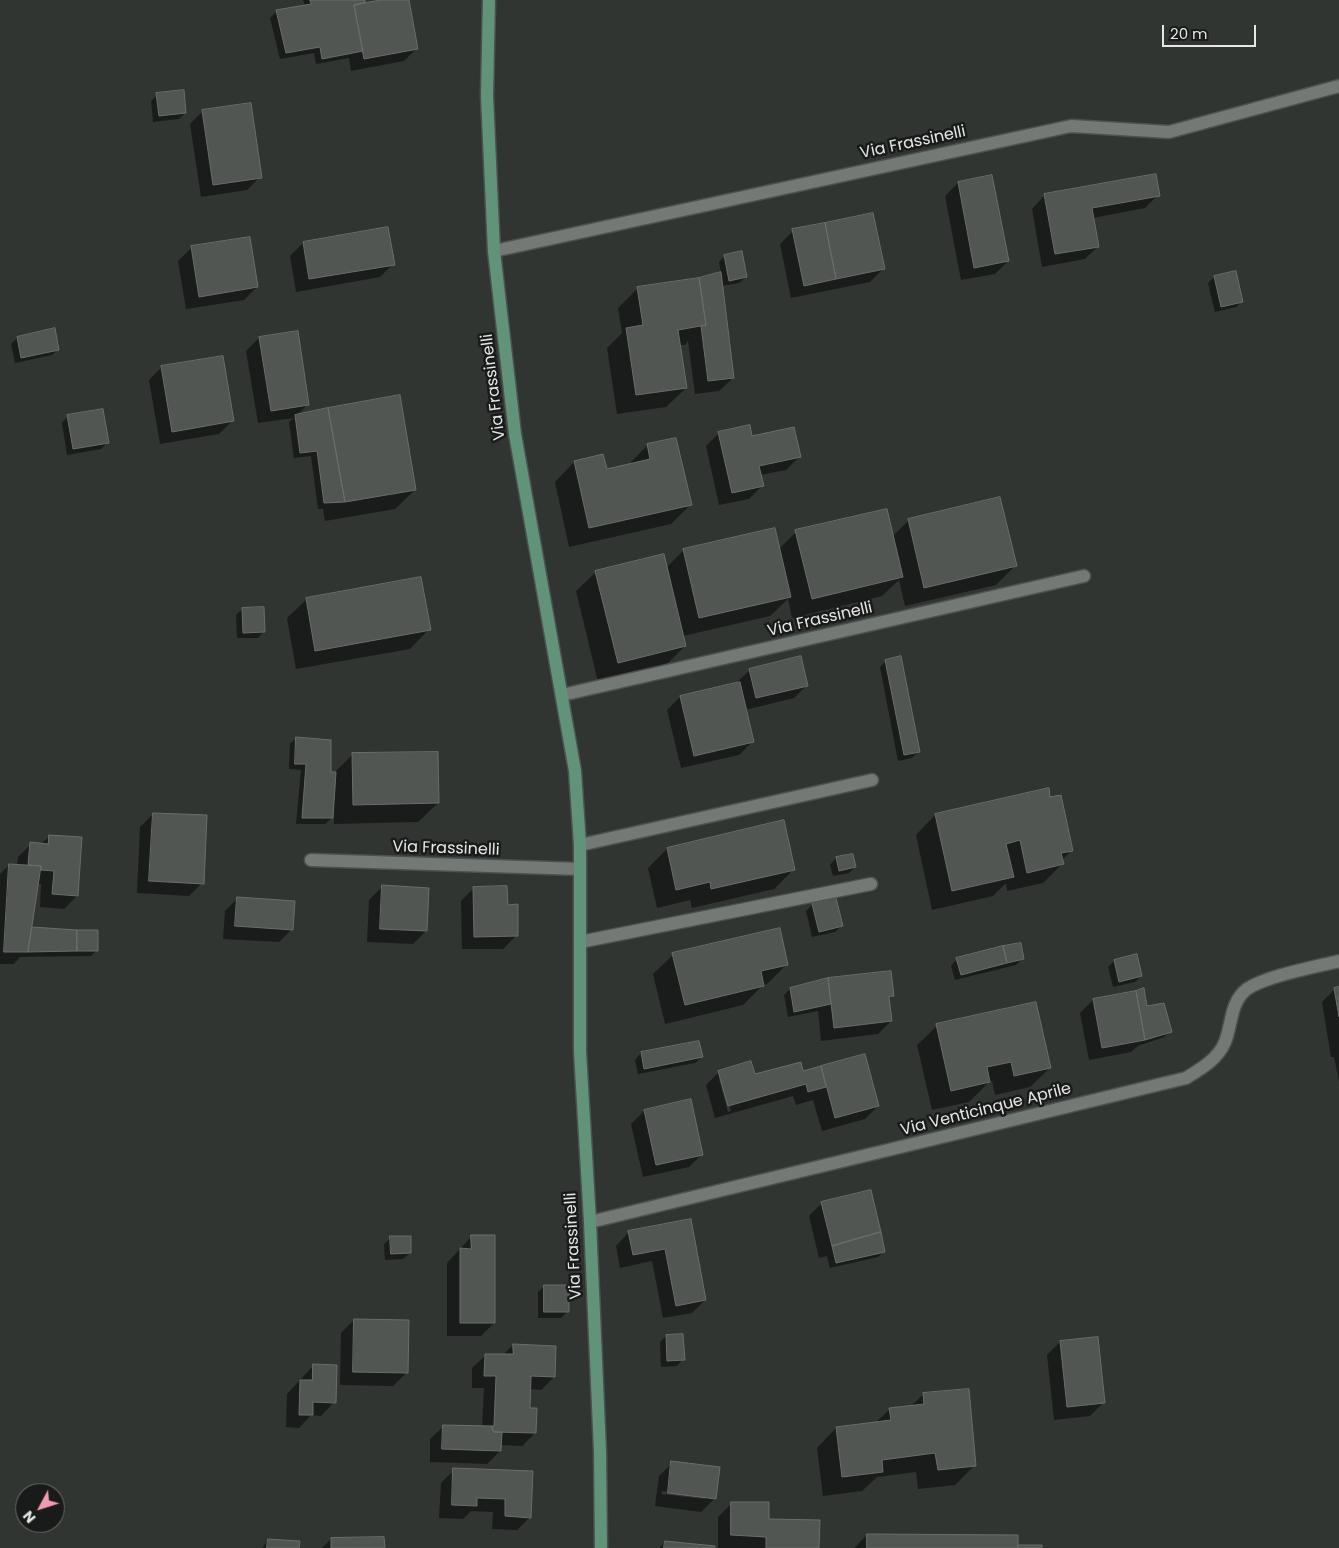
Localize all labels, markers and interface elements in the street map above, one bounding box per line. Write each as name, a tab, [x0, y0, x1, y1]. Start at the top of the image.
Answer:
scale bar	[1164, 15, 1258, 47]
text: 20 m	[1170, 23, 1208, 44]
street label: Via Frassinelli	[859, 122, 967, 164]
street label: Via Frassinelli	[478, 333, 510, 441]
street label: Via Frassinelli	[766, 599, 874, 641]
street label: Via Frassinelli	[392, 838, 500, 860]
street label: Via Venticinque Aprile	[899, 1080, 1073, 1140]
street label: Via Frassinelli	[562, 1192, 586, 1300]
north arrow	[15, 1483, 65, 1533]
text: N	[18, 1507, 40, 1527]

